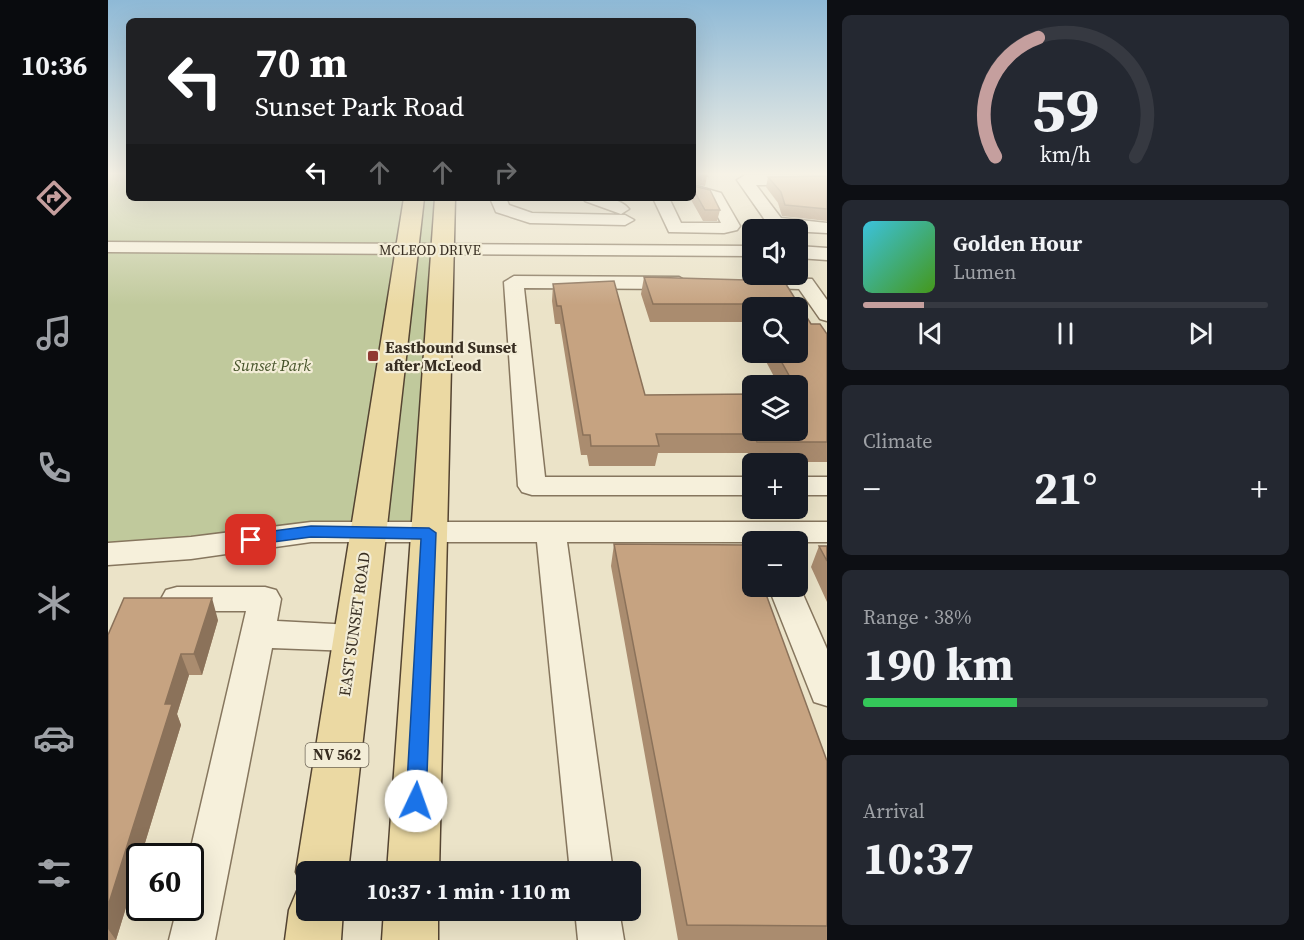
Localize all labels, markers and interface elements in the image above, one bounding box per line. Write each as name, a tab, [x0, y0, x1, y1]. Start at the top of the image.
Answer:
text: 70 m	[255, 33, 348, 91]
icon: left	[156, 42, 234, 120]
text: 10:36	[21, 47, 87, 84]
text: 59	[1032, 66, 1099, 152]
text: Sunset Park Road	[255, 88, 464, 125]
text: km/h	[1040, 140, 1091, 169]
icon: left	[300, 156, 333, 189]
icon: ahead	[363, 156, 396, 189]
icon: ahead	[426, 156, 459, 189]
icon: right	[489, 156, 522, 189]
icon: directions	[33, 177, 75, 219]
map controls	[742, 219, 808, 597]
button: sound	[742, 219, 808, 285]
text: Golden Hour	[953, 228, 1082, 258]
street label: MCLEOD DRIVE	[379, 240, 481, 260]
text: Lumen	[953, 258, 1016, 286]
button: search	[742, 297, 808, 363]
icon: music	[33, 312, 75, 354]
icon: previous	[914, 317, 947, 350]
icon: pause	[1049, 317, 1082, 350]
icon: next	[1184, 317, 1217, 350]
place label: Eastbound Sunset after McLeod	[385, 336, 517, 376]
marker: Eastbound Sunset after McLeod	[366, 349, 380, 363]
park label: Sunset Park	[233, 354, 311, 376]
button: layers	[742, 375, 808, 441]
text: Climate	[863, 427, 932, 455]
icon: phone	[33, 447, 75, 489]
button: +	[742, 453, 808, 519]
text: 21°	[1034, 457, 1097, 519]
text: −	[863, 466, 881, 511]
text: +	[1250, 466, 1268, 511]
pin	[225, 514, 276, 565]
icon: arrive	[234, 523, 267, 556]
button: −	[742, 531, 808, 597]
street label: EAST SUNSET ROAD	[333, 550, 375, 698]
icon: climate	[33, 582, 75, 624]
text: Range · 38%	[863, 603, 972, 631]
text: 190 km	[863, 633, 1014, 695]
icon: car	[33, 717, 75, 759]
road number: NV 562	[306, 743, 368, 767]
position arrow	[384, 769, 448, 833]
text: Arrival	[863, 797, 925, 825]
text: 10:37	[863, 827, 974, 889]
speed limit sign: 60	[126, 843, 204, 921]
icon: filters	[33, 852, 75, 894]
text: 10:37 · 1 min · 110 m	[367, 876, 570, 906]

